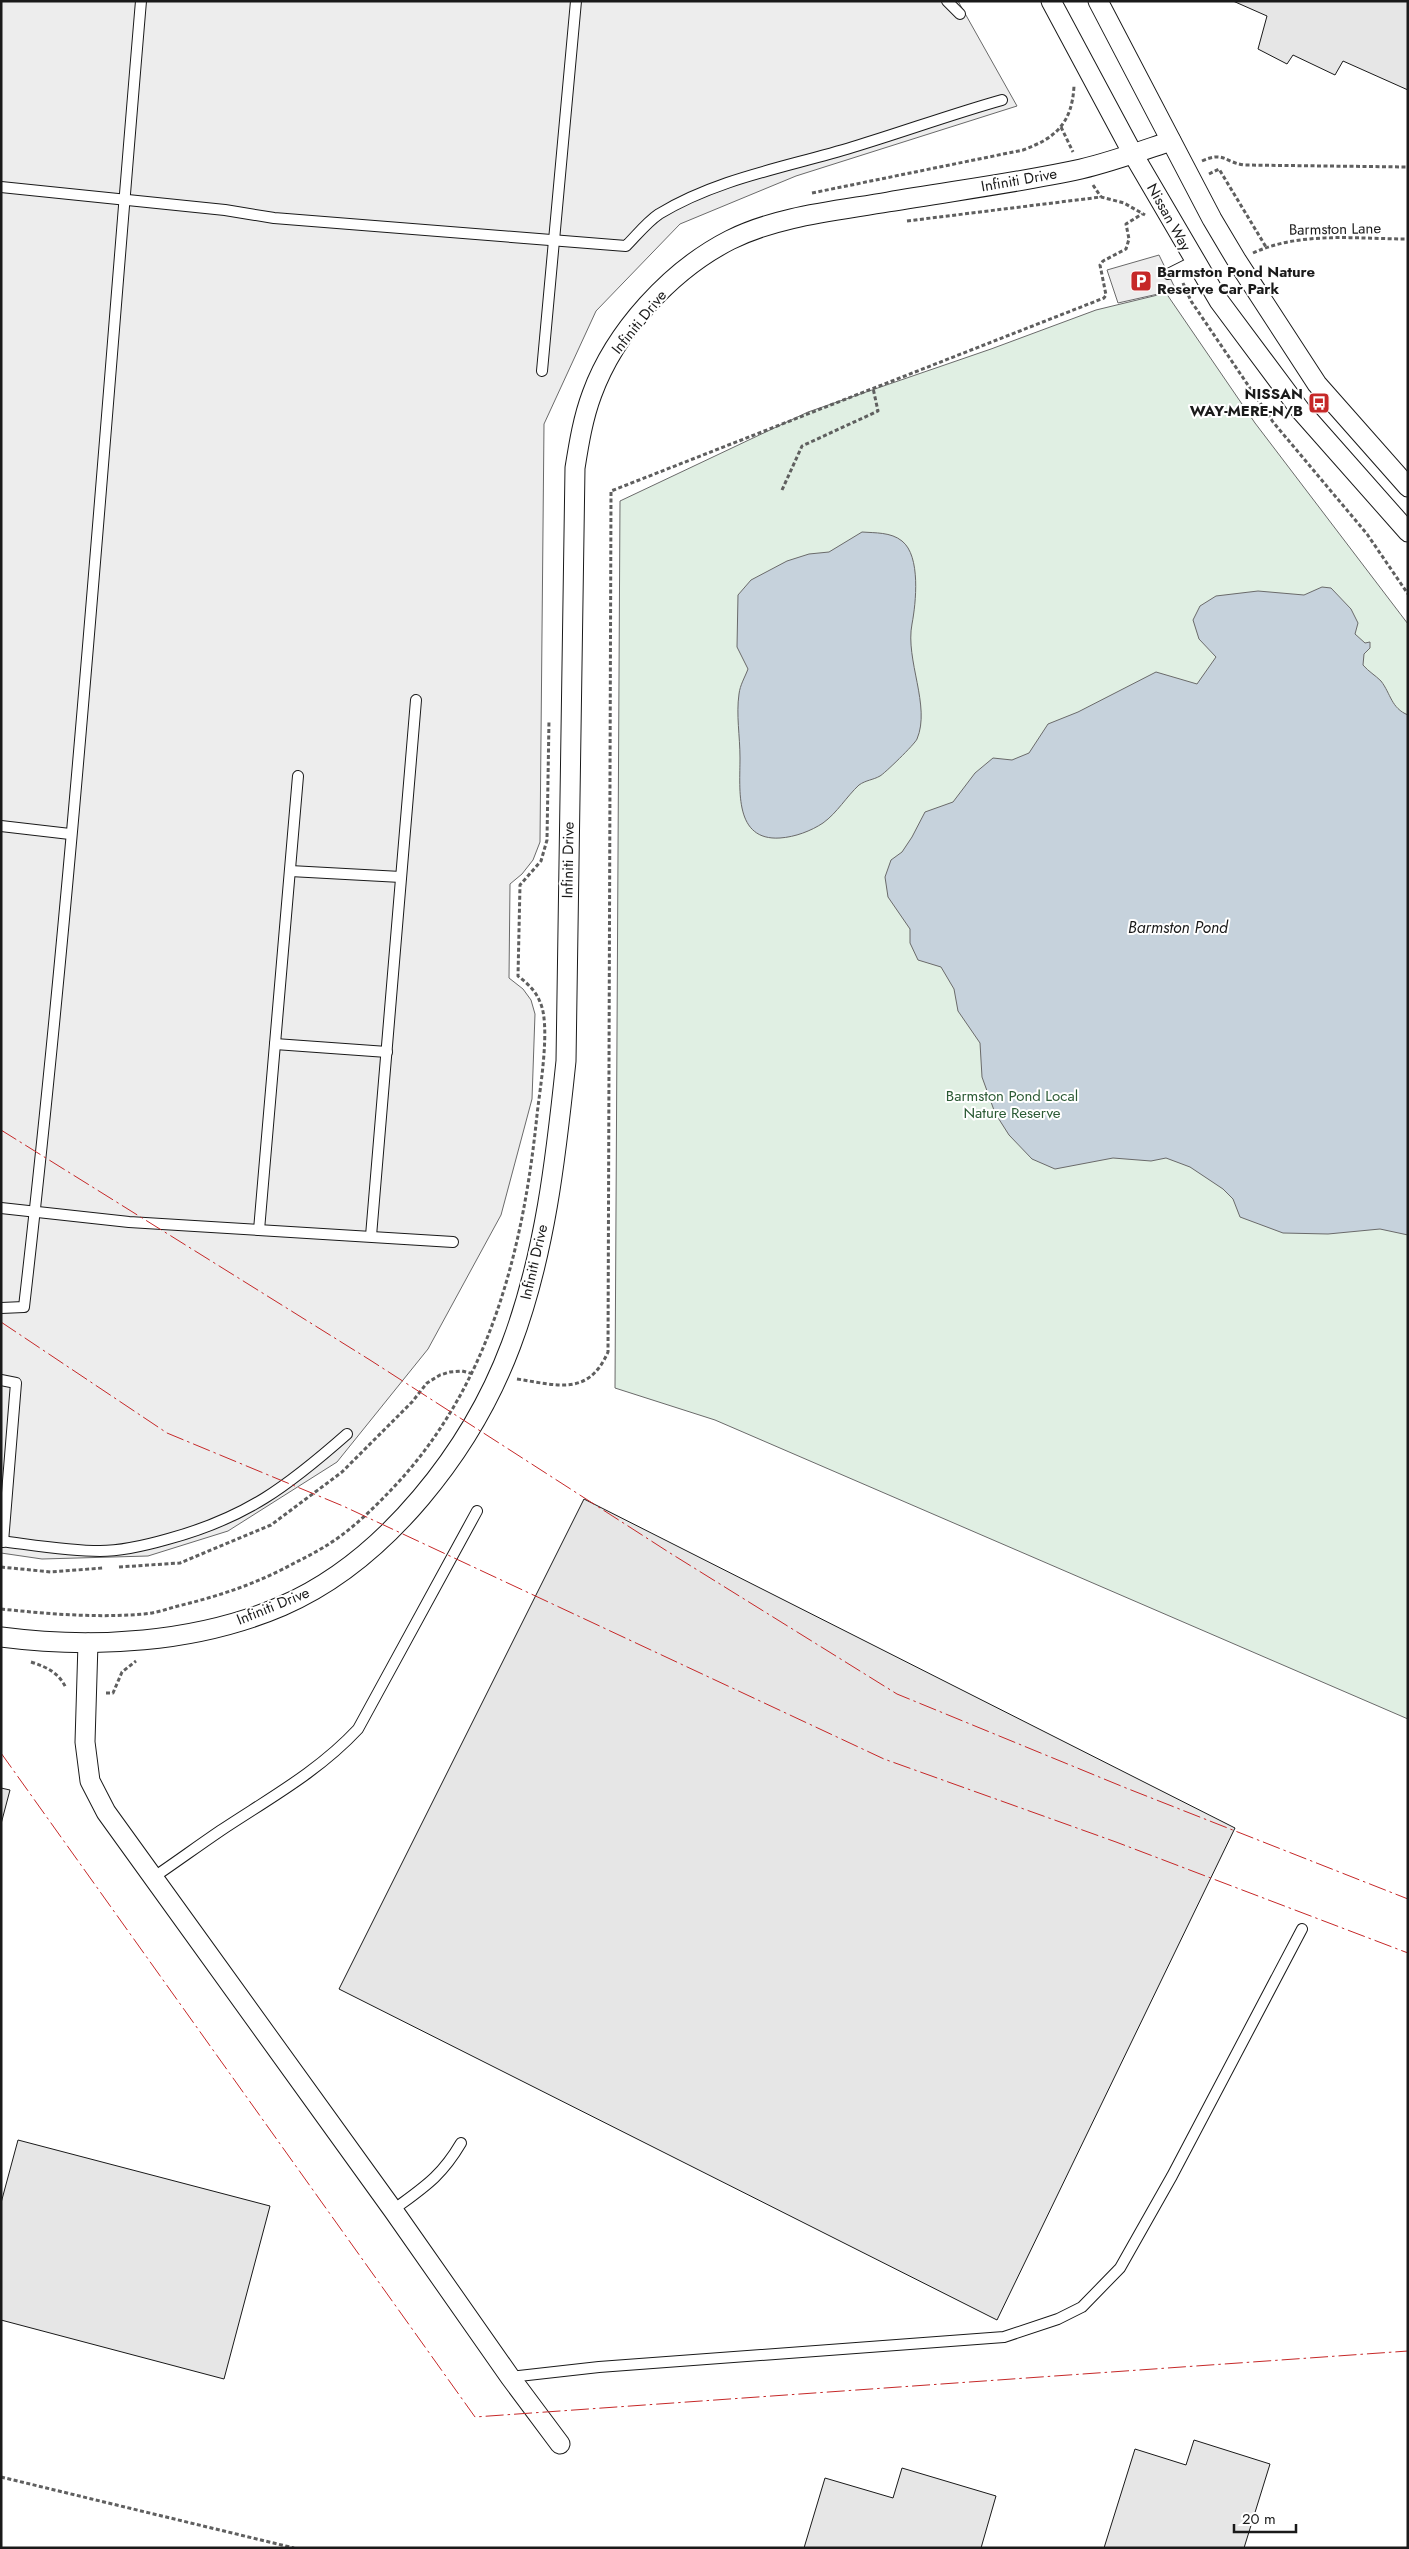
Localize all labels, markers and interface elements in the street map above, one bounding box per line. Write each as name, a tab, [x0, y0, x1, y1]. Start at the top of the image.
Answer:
street label: Infiniti Drive	[979, 162, 1059, 198]
street label: Nissan Way	[1141, 179, 1197, 255]
street label: Barmston Lane	[1289, 217, 1382, 241]
place label: Barmston Pond Nature Reserve Car Park	[1157, 261, 1316, 300]
parking icon: Barmston Pond Nature Reserve Car Park	[1129, 269, 1153, 293]
street label: Infiniti Drive	[606, 285, 672, 359]
place label: NISSAN WAY-MERE-N/B	[1190, 383, 1303, 422]
bus stop icon: NISSAN WAY-MERE-N/B	[1307, 391, 1331, 415]
street label: Infiniti Drive	[556, 821, 580, 899]
water label: Barmston Pond	[1128, 916, 1229, 939]
park label: Barmston Pond Local Nature Reserve	[946, 1085, 1078, 1124]
street label: Infiniti Drive	[515, 1222, 553, 1302]
street label: Infiniti Drive	[233, 1581, 313, 1631]
scale bar	[1234, 2502, 1296, 2534]
text: 20 m	[1242, 2508, 1276, 2530]

